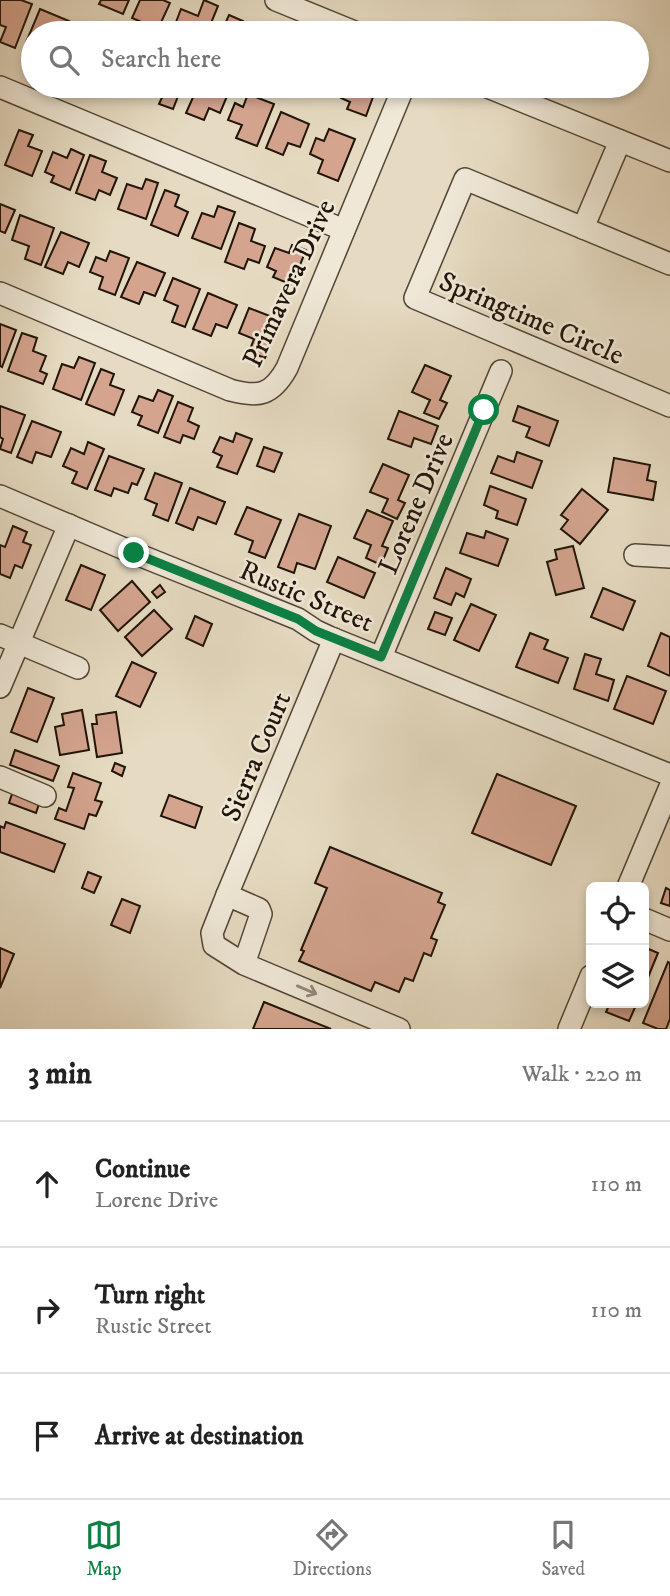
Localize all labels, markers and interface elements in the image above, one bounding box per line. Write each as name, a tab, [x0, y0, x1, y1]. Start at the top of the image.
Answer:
search box	[21, 21, 649, 98]
icon: search	[45, 41, 83, 79]
text: Search here	[101, 43, 221, 76]
street label: Primavera Drive	[235, 194, 344, 373]
street label: Springtime Circle	[434, 264, 629, 373]
route start	[468, 394, 499, 425]
street label: Lorene Drive	[371, 428, 462, 580]
route end	[118, 537, 149, 568]
street label: Rustic Street	[234, 553, 379, 640]
street label: Sierra Court	[213, 686, 299, 827]
map controls	[586, 882, 649, 1008]
button: locate	[586, 882, 649, 945]
button: layers	[586, 945, 649, 1008]
one-way arrow	[296, 985, 317, 998]
text: 3 min	[28, 1056, 92, 1093]
text: Walk · 220 m	[522, 1060, 642, 1089]
text: Continue	[95, 1153, 190, 1186]
icon: ahead	[28, 1165, 66, 1203]
text: 110 m	[591, 1170, 642, 1199]
text: Lorene Drive	[95, 1186, 218, 1215]
text: Turn right	[95, 1279, 205, 1312]
icon: right	[28, 1291, 66, 1329]
text: 110 m	[591, 1296, 642, 1325]
text: Rustic Street	[95, 1312, 212, 1341]
icon: arrive	[28, 1417, 66, 1455]
text: Arrive at destination	[95, 1420, 304, 1453]
tab: Map	[85, 1516, 123, 1581]
tab: Directions	[293, 1516, 372, 1581]
tab: Saved	[541, 1516, 585, 1581]

